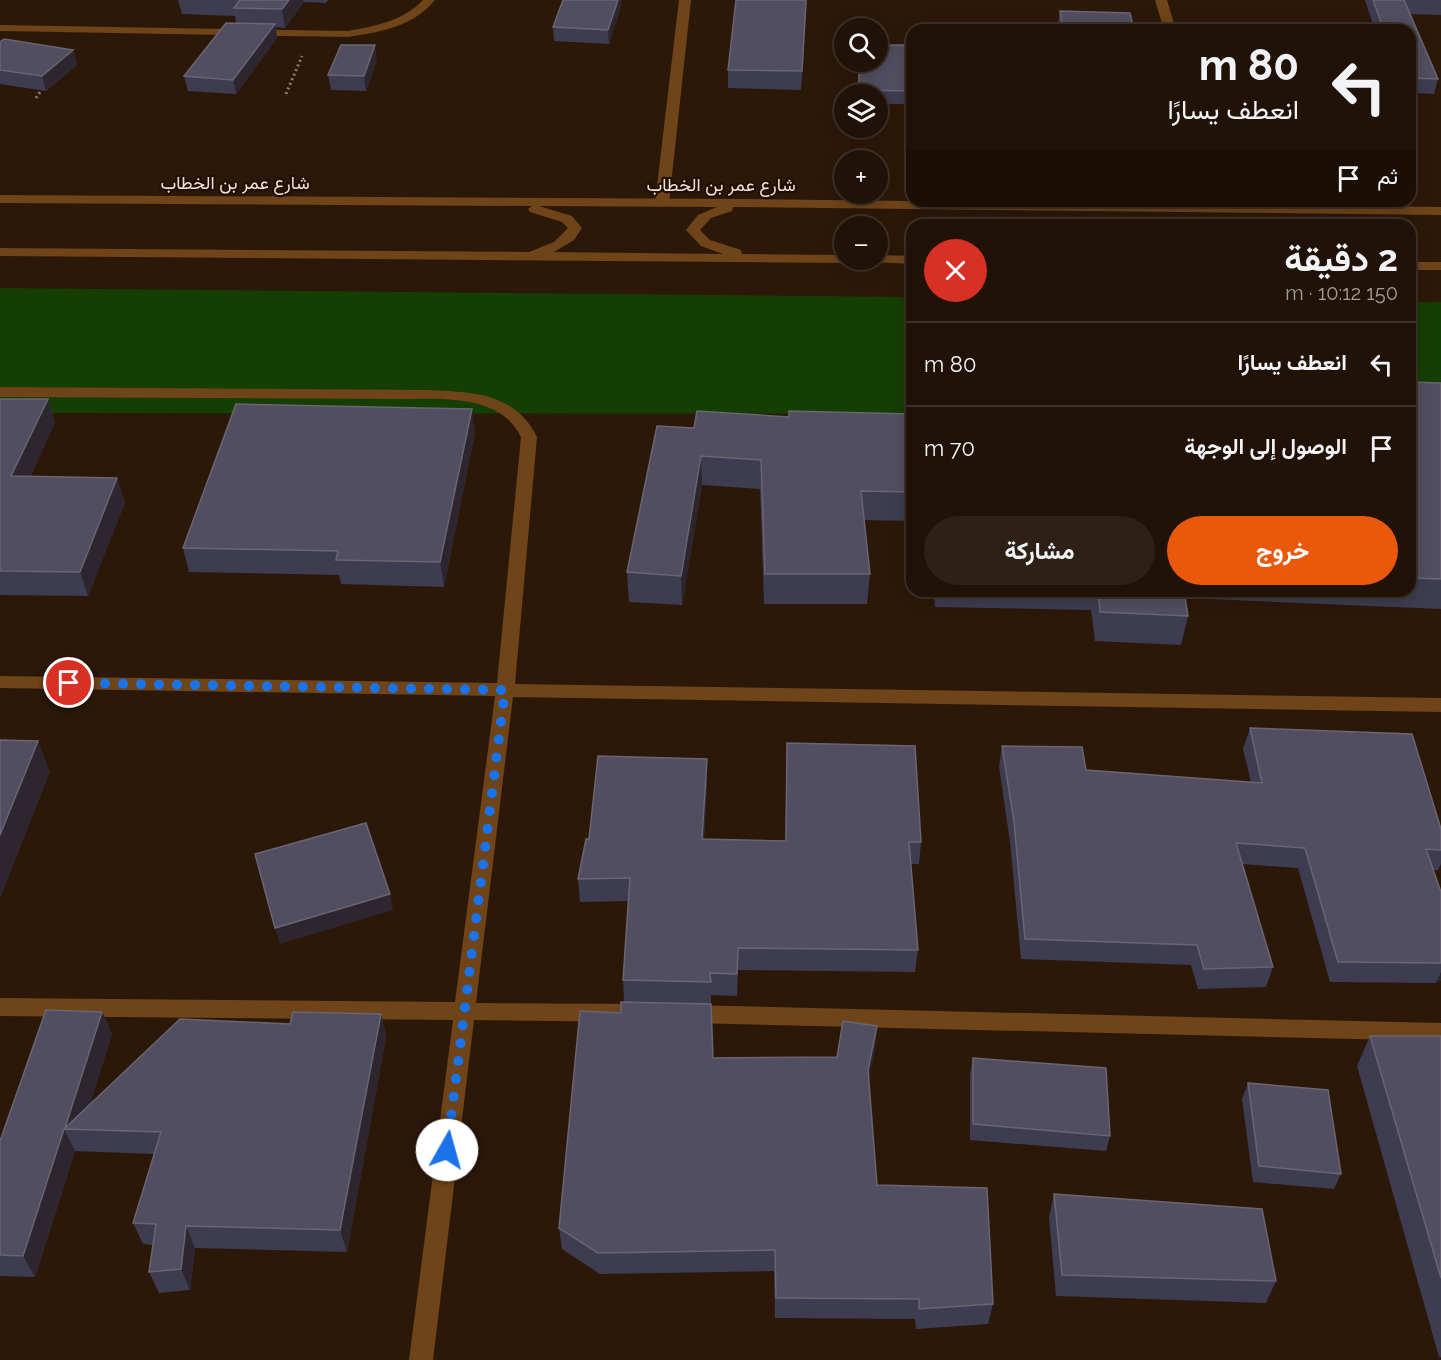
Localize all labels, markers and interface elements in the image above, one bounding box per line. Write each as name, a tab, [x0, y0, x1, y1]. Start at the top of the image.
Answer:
map controls	[834, 18, 888, 270]
button: search	[834, 18, 888, 72]
text: 80 m	[1199, 41, 1299, 90]
icon: left	[1320, 48, 1398, 126]
button: layers	[834, 84, 888, 138]
text: انعطف يسارًا	[1167, 94, 1299, 125]
button: +	[834, 150, 888, 204]
icon: arrive	[1332, 162, 1365, 195]
text: ثم	[1377, 163, 1398, 189]
street label: شارع عمر بن الخطاب	[160, 172, 310, 195]
street label: شارع عمر بن الخطاب	[646, 174, 796, 197]
button: −	[834, 216, 888, 270]
text: 2 دقيقة	[1284, 237, 1398, 279]
button: close	[924, 239, 987, 302]
text: 150 m · 10:12	[1285, 281, 1398, 305]
icon: left	[1365, 348, 1398, 381]
text: انعطف يسارًا	[1238, 349, 1347, 375]
text: 80 m	[924, 351, 976, 377]
icon: arrive	[1365, 432, 1398, 465]
text: الوصول إلى الوجهة	[1184, 433, 1347, 459]
text: 70 m	[924, 435, 975, 461]
button: مشاركة	[924, 516, 1155, 585]
button: خروج	[1167, 516, 1398, 585]
pin	[43, 657, 94, 708]
icon: arrive	[52, 666, 85, 699]
position arrow	[415, 1118, 479, 1182]

